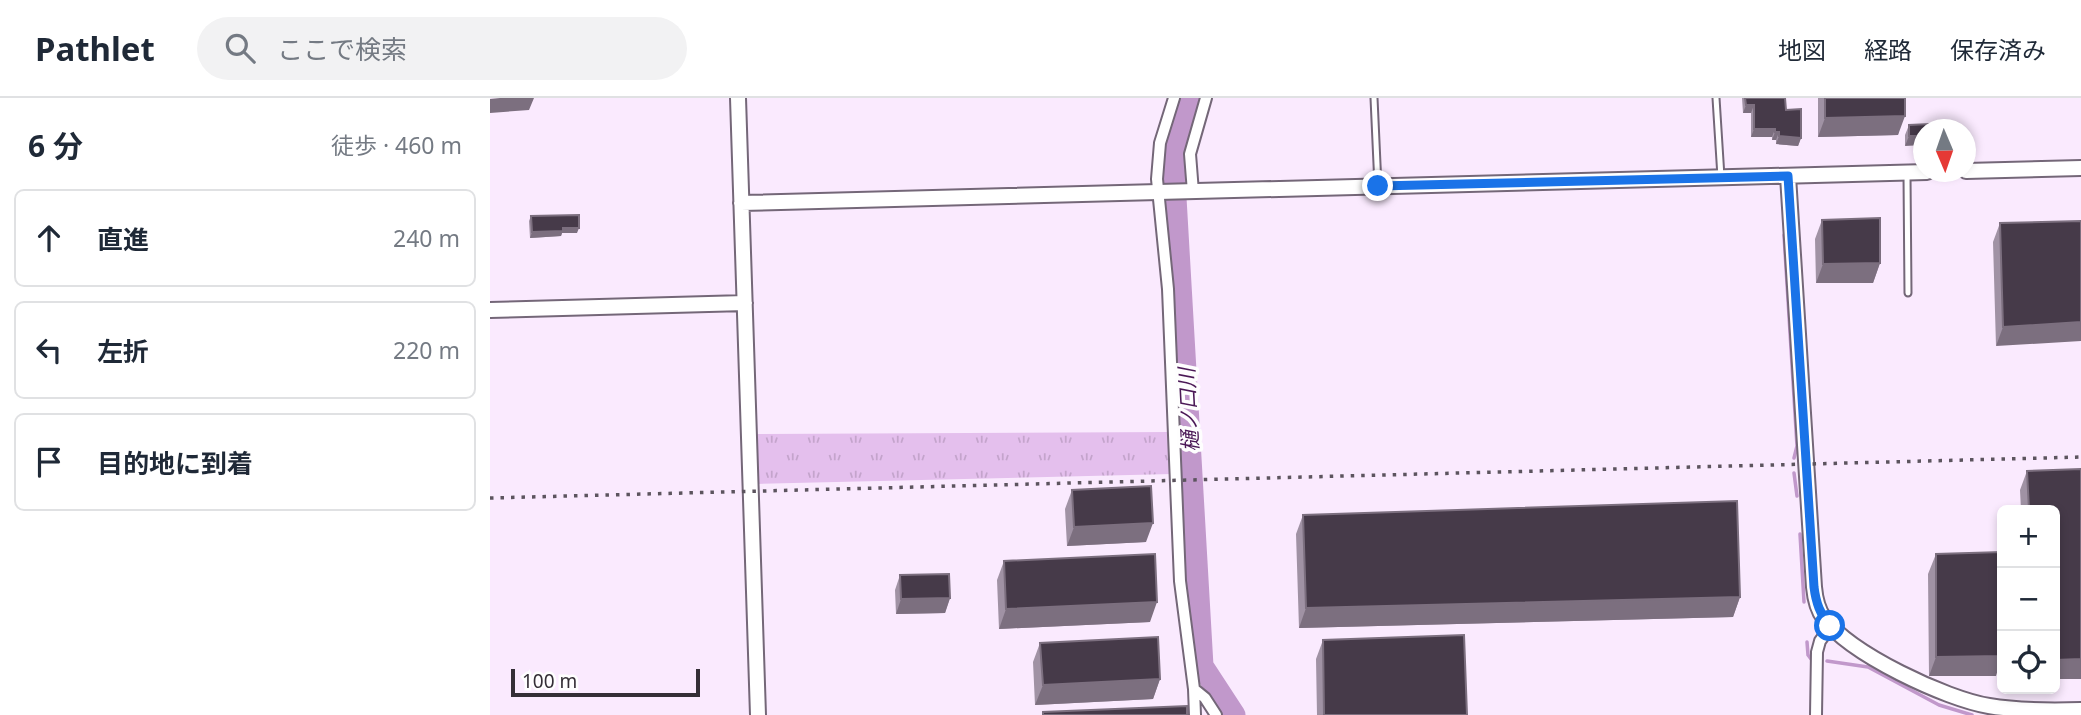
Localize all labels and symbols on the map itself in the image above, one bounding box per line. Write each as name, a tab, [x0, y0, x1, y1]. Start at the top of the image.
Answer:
north arrow	[1913, 119, 1976, 182]
route end	[1362, 170, 1393, 201]
water label: 樋ノ口川	[1172, 365, 1204, 453]
route start	[1814, 610, 1845, 641]
scale bar	[511, 666, 700, 698]

